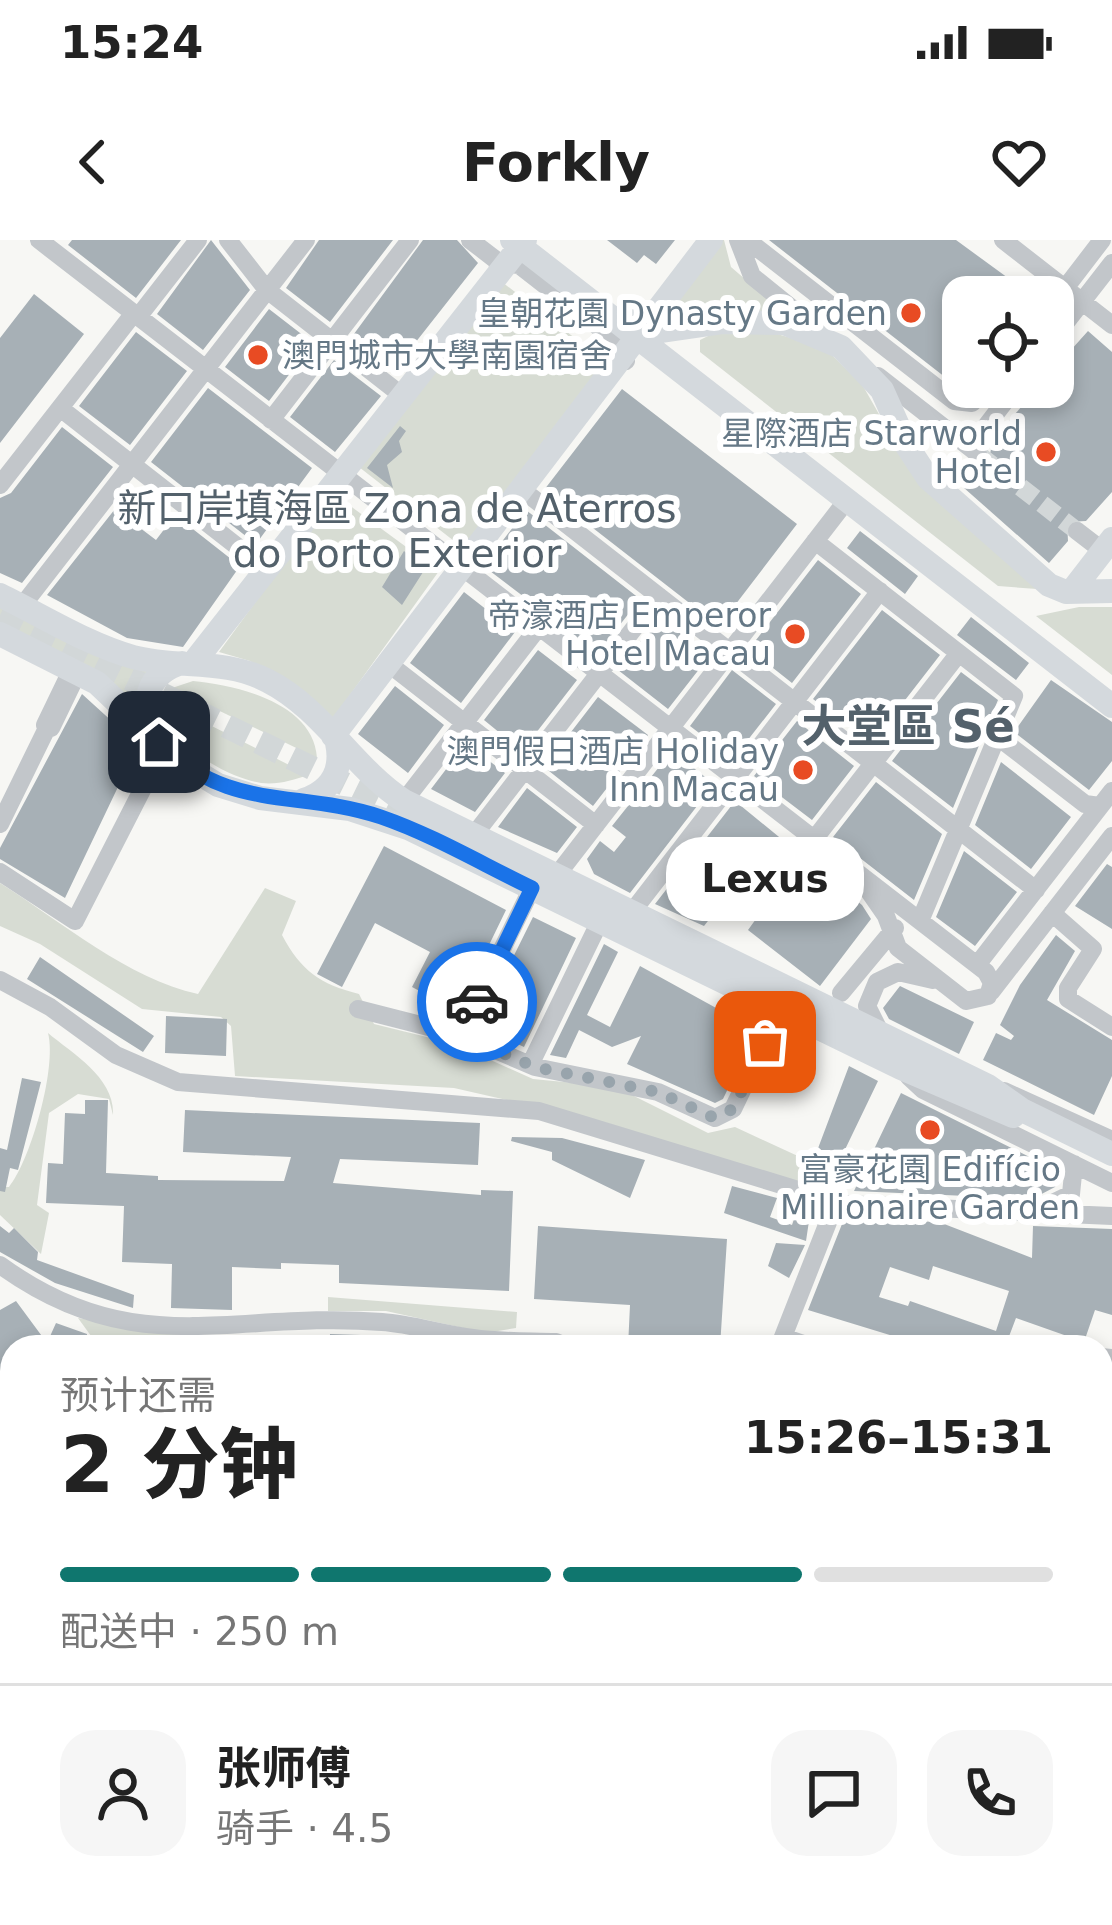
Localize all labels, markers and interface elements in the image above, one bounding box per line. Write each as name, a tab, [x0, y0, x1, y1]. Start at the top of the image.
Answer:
text: 15:24	[60, 16, 203, 69]
icon: back	[60, 129, 126, 195]
icon: heart	[986, 129, 1052, 195]
text: Forkly	[462, 131, 650, 194]
map controls	[942, 276, 1074, 408]
button: locate	[942, 276, 1074, 408]
place label: 皇朝花園 Dynasty Garden	[477, 294, 887, 333]
marker: 皇朝花園 Dynasty Garden	[898, 300, 924, 326]
place label: 澳門城市大學南園宿舍	[282, 336, 612, 375]
marker: 澳門城市大學南園宿舍	[245, 342, 271, 368]
place label: 星際酒店 Starworld Hotel	[721, 414, 1022, 491]
marker: 星際酒店 Starworld Hotel	[1033, 439, 1059, 465]
district label: 新口岸填海區 Zona de Aterros do Porto Exterior	[117, 486, 677, 576]
place label: 帝濠酒店 Emperor Hotel Macau	[488, 596, 771, 673]
marker: 帝濠酒店 Emperor Hotel Macau	[782, 621, 808, 647]
pin	[108, 691, 210, 793]
district label: 大堂區 Sé	[801, 700, 1015, 753]
icon: home	[126, 709, 192, 775]
place label: 澳門假日酒店 Holiday Inn Macau	[446, 732, 779, 809]
marker: 澳門假日酒店 Holiday Inn Macau	[790, 757, 816, 783]
callout: Lexus	[666, 838, 864, 922]
text: Lexus	[701, 856, 829, 901]
courier	[417, 942, 537, 1062]
icon: car	[444, 969, 510, 1035]
pin	[714, 991, 816, 1093]
icon: bag	[732, 1009, 798, 1075]
marker: 富豪花園 Edifício Millionaire Garden	[917, 1117, 943, 1143]
place label: 富豪花園 Edifício Millionaire Garden	[780, 1150, 1080, 1227]
text: 预计还需	[60, 1373, 216, 1418]
text: 15:26–15:31	[744, 1411, 1053, 1464]
text: 2 分钟	[60, 1420, 297, 1510]
text: 配送中 · 250 m	[60, 1609, 339, 1654]
button: person	[60, 1730, 186, 1856]
button: chat	[771, 1730, 897, 1856]
button: phone	[927, 1730, 1053, 1856]
text: 张师傅	[216, 1742, 351, 1795]
text: 骑手 · 4.5	[216, 1806, 393, 1851]

